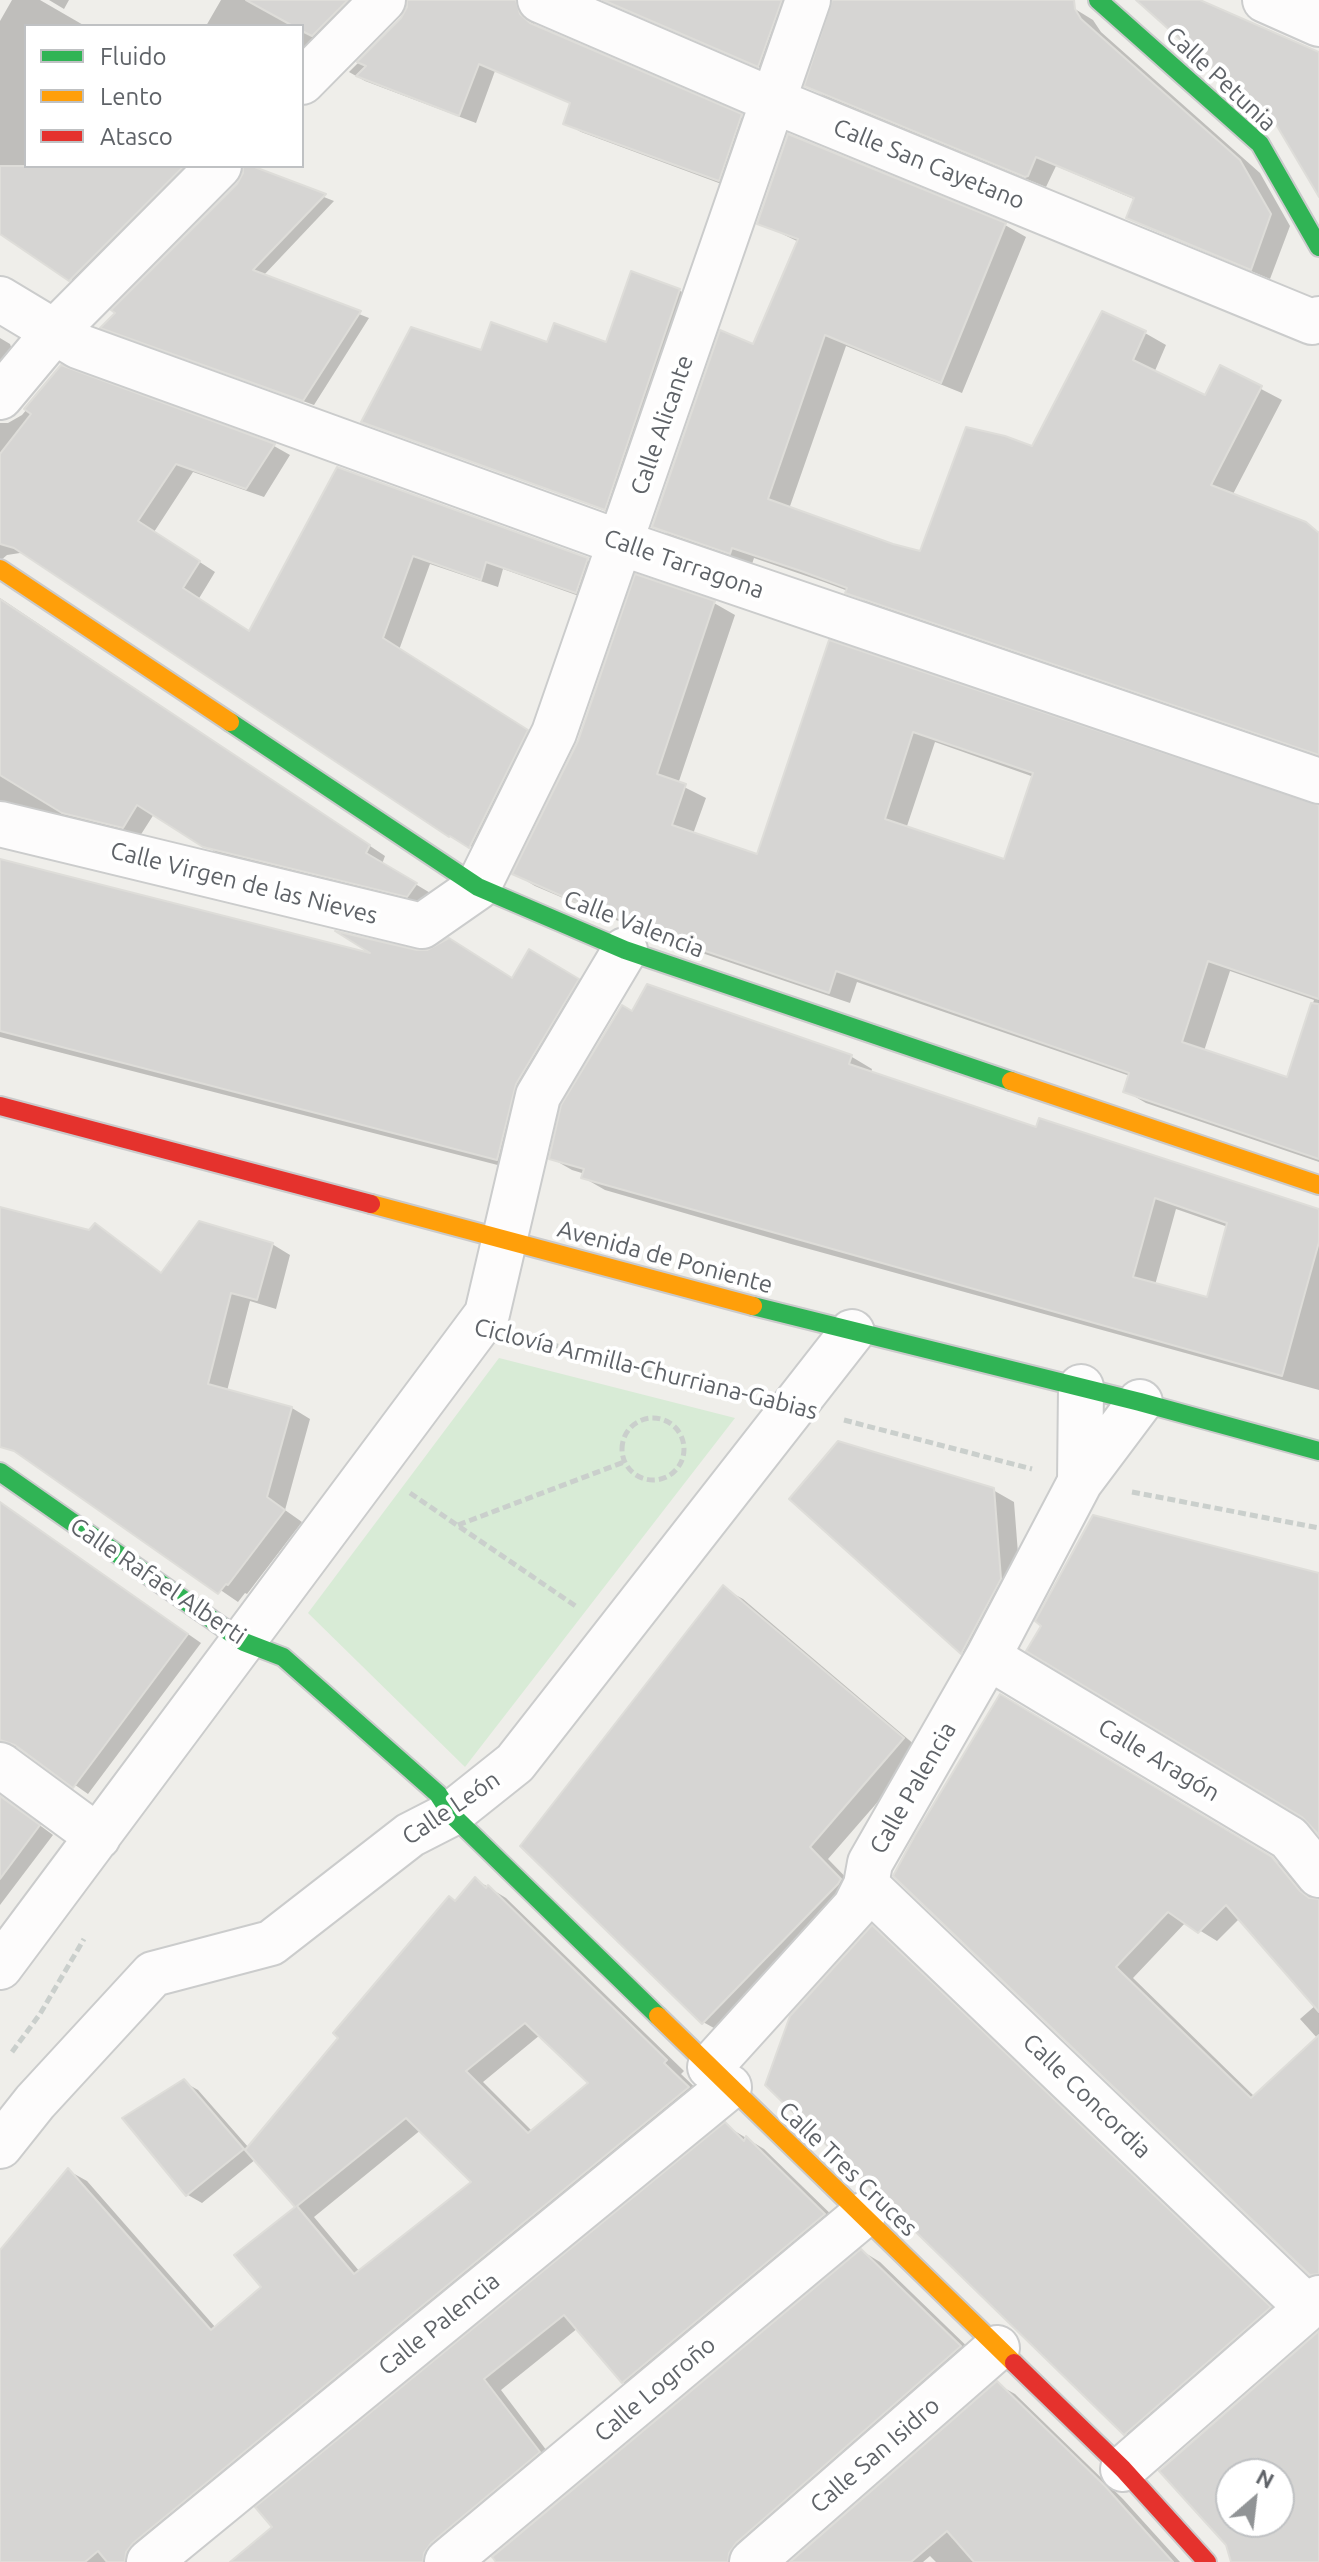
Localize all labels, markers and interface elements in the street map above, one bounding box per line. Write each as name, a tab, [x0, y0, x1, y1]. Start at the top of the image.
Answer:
street label: Calle Petunia	[1160, 21, 1282, 137]
legend	[24, 24, 304, 168]
text: Fluido	[100, 43, 167, 70]
text: Lento	[100, 83, 163, 110]
street label: Calle San Cayetano	[829, 112, 1029, 216]
text: Atasco	[100, 123, 173, 150]
street label: Calle Alicante	[625, 351, 699, 499]
street label: Calle Tarragona	[600, 523, 768, 605]
street label: Calle Virgen de las Nieves	[107, 836, 381, 930]
street label: Calle Valencia	[560, 884, 708, 964]
street label: Avenida de Poniente	[554, 1214, 776, 1300]
street label: Ciclovía Armilla-Churriana-Gabias	[471, 1312, 821, 1426]
street label: Calle Rafael Alberti	[65, 1512, 251, 1650]
street label: Calle Aragón	[1093, 1712, 1225, 1808]
street label: Calle Palencia	[864, 1717, 962, 1859]
street label: Calle León	[397, 1765, 505, 1851]
street label: Calle Concordia	[1017, 2028, 1157, 2164]
street label: Calle Tres Cruces	[773, 2096, 923, 2242]
street label: Calle Palencia	[373, 2266, 505, 2382]
street label: Calle Logroño	[589, 2330, 721, 2448]
street label: Calle San Isidro	[804, 2391, 946, 2519]
north arrow	[1215, 2458, 1295, 2538]
text: N	[1252, 2463, 1279, 2493]

